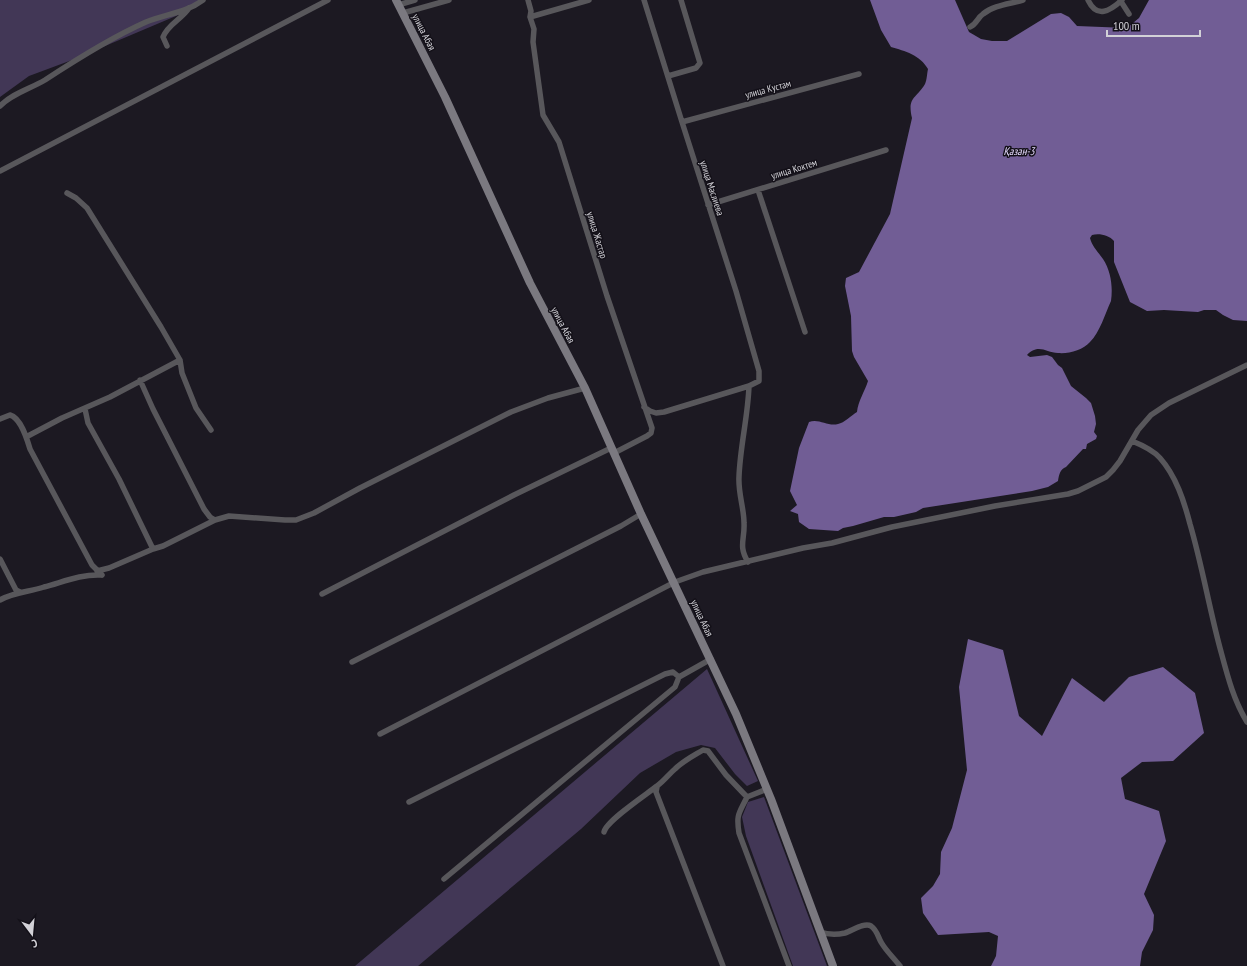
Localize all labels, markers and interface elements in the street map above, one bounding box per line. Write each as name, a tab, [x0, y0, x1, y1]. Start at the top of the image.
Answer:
street label: улица Абая	[409, 12, 439, 53]
scale bar	[1107, 12, 1200, 38]
text: 100 m	[1113, 18, 1140, 33]
street label: улица Кустам	[744, 77, 792, 101]
water label: Қазан-3	[1003, 144, 1036, 158]
street label: улица Коктем	[769, 156, 819, 182]
street label: улица Маслиева	[697, 159, 727, 217]
street label: улица Жастар	[584, 210, 610, 260]
street label: улица Абая	[548, 305, 578, 346]
street label: улица Абая	[688, 597, 716, 639]
north arrow	[12, 914, 52, 954]
text: С	[30, 936, 39, 951]

